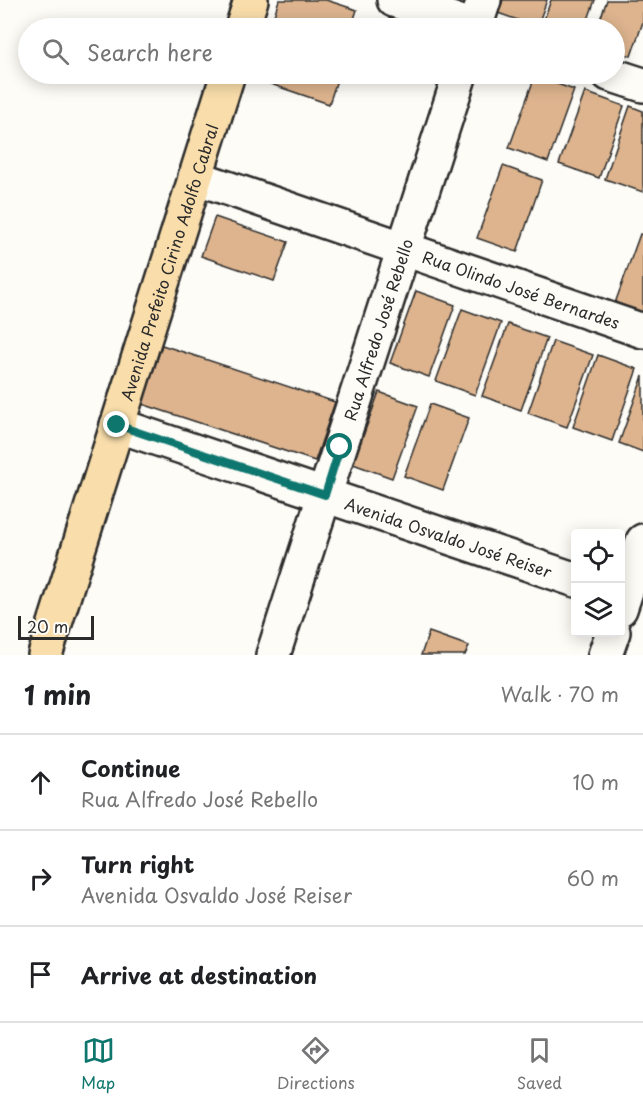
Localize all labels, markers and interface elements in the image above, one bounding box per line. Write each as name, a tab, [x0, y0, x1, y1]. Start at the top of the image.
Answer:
search box	[18, 18, 625, 84]
icon: search	[39, 35, 72, 68]
text: Search here	[87, 35, 213, 68]
street label: Avenida Prefeito Cirino Adolfo Cabral	[114, 121, 224, 403]
street label: Rua Alfredo José Rebello	[337, 235, 418, 423]
street label: Rua Olindo José Bernardes	[419, 244, 623, 334]
route end	[103, 411, 129, 437]
route start	[326, 433, 352, 459]
street label: Avenida Osvaldo José Reiser	[342, 491, 556, 583]
map controls	[571, 529, 625, 637]
button: locate	[571, 529, 625, 583]
button: layers	[571, 583, 625, 637]
scale bar	[18, 613, 94, 640]
text: 20 m	[27, 614, 68, 638]
text: 1 min	[24, 675, 91, 714]
text: Walk · 70 m	[501, 679, 619, 709]
text: Continue	[81, 751, 180, 784]
icon: ahead	[24, 766, 57, 799]
text: 10 m	[572, 767, 619, 797]
text: Rua Alfredo José Rebello	[81, 784, 318, 814]
text: Turn right	[81, 847, 194, 880]
icon: right	[24, 862, 57, 895]
text: 60 m	[567, 863, 619, 893]
text: Avenida Osvaldo José Reiser	[81, 880, 352, 910]
icon: arrive	[24, 958, 57, 991]
text: Arrive at destination	[81, 958, 317, 991]
tab: Map	[81, 1034, 115, 1094]
tab: Directions	[277, 1034, 355, 1094]
tab: Saved	[517, 1034, 562, 1094]

